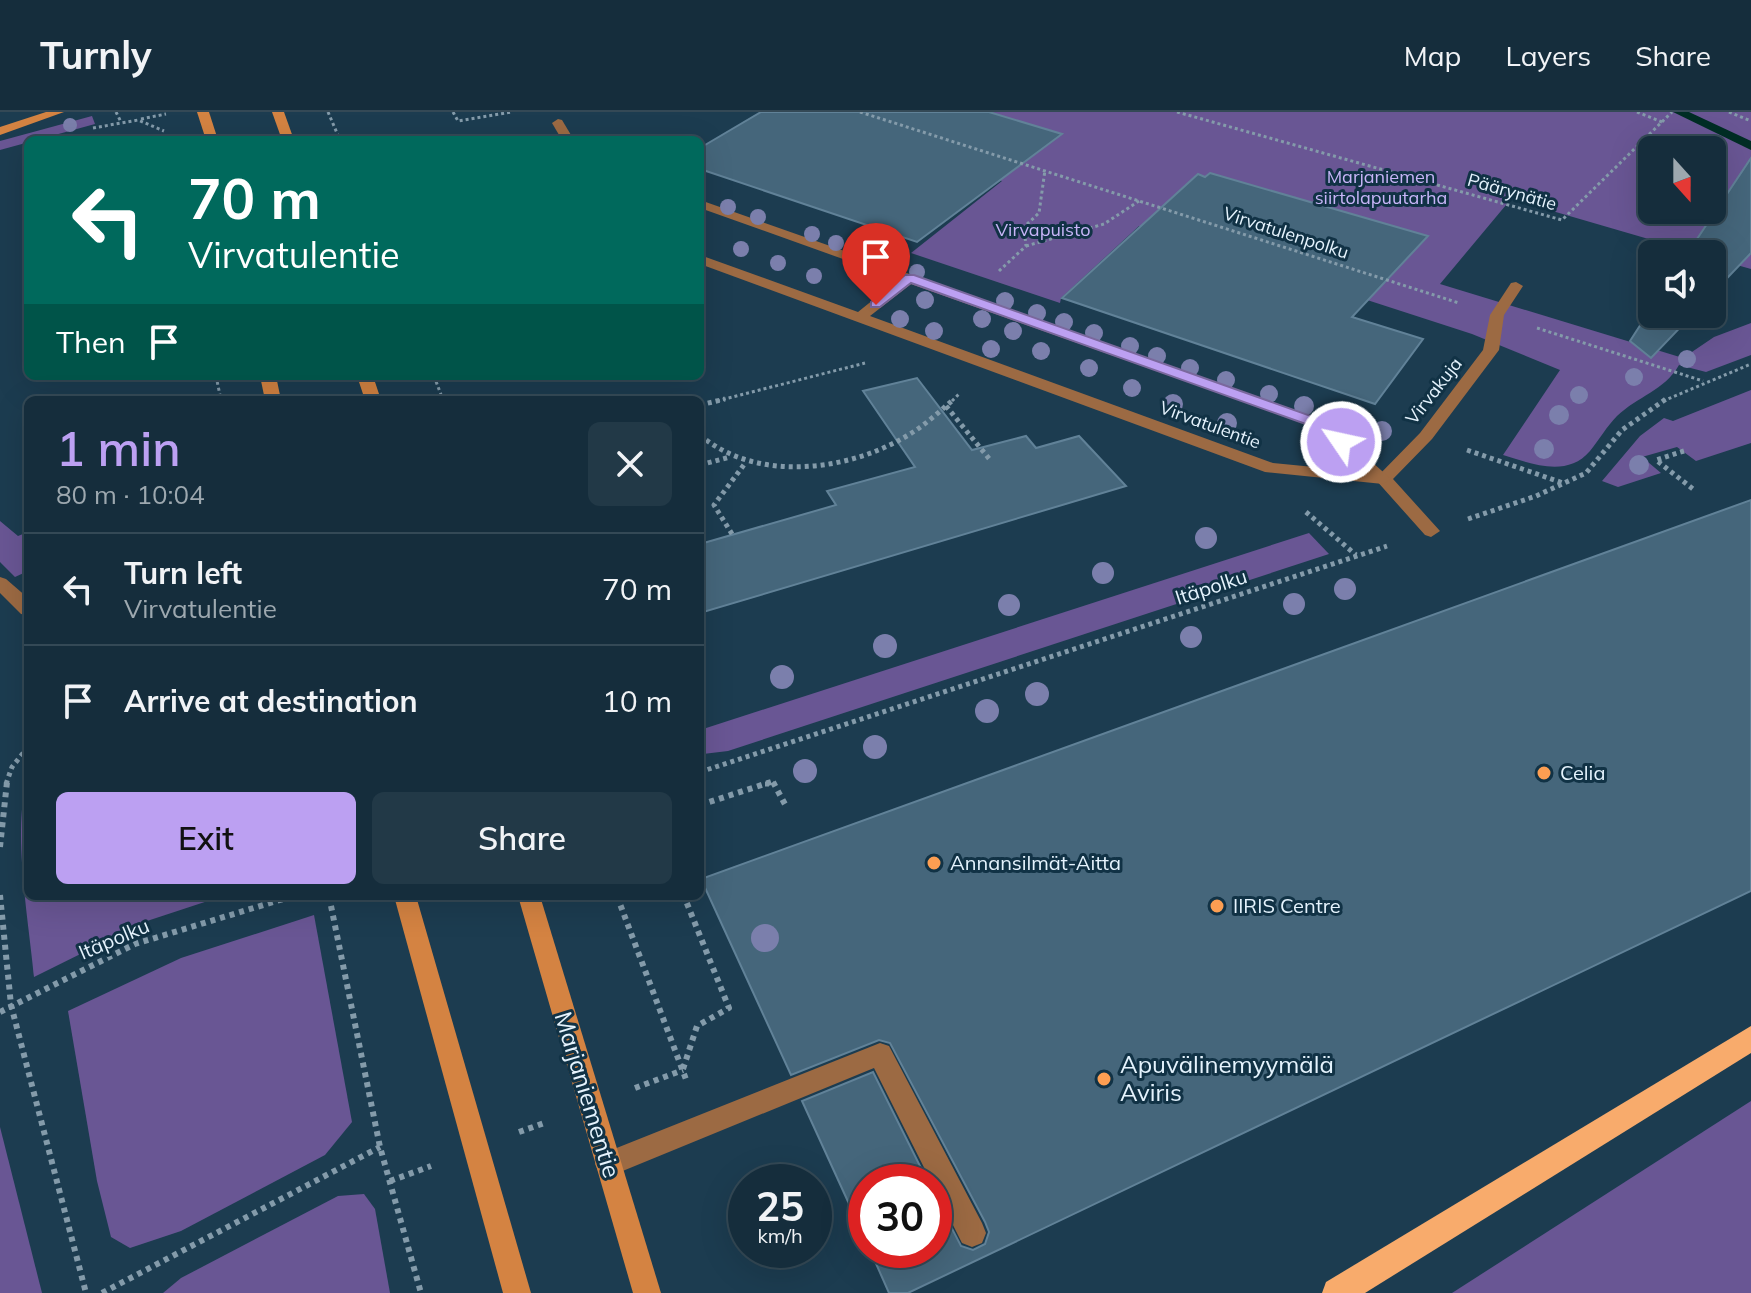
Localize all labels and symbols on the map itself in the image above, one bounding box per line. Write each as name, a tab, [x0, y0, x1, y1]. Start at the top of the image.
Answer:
north arrow	[1638, 136, 1726, 224]
park label: Marjaniemen siirtolapuutarha	[1315, 165, 1447, 209]
street label: Päärynätie	[1465, 168, 1559, 215]
street label: Virvatulenpolku	[1221, 201, 1352, 264]
park label: Virvapuisto	[996, 218, 1090, 241]
pin	[842, 223, 910, 305]
street label: Virvakuja	[1400, 353, 1467, 429]
street label: Virvatulentie	[1157, 396, 1264, 453]
position arrow	[1299, 400, 1383, 484]
street label: Itäpolku	[1172, 563, 1250, 610]
place label: Celia	[1560, 760, 1605, 785]
marker: Celia	[1535, 764, 1553, 782]
place label: Annansilmät-Aitta	[950, 850, 1121, 875]
marker: Annansilmät-Aitta	[925, 854, 943, 872]
place label: IIRIS Centre	[1233, 893, 1341, 918]
marker: IIRIS Centre	[1208, 897, 1226, 915]
street label: Itäpolku	[75, 913, 153, 965]
street label: Marjaniementie	[548, 1008, 627, 1181]
place label: Apuvälinemyymälä Aviris	[1120, 1049, 1334, 1107]
marker: Apuvälinemyymälä Aviris	[1095, 1070, 1113, 1088]
speed limit sign: 30	[848, 1164, 952, 1268]

